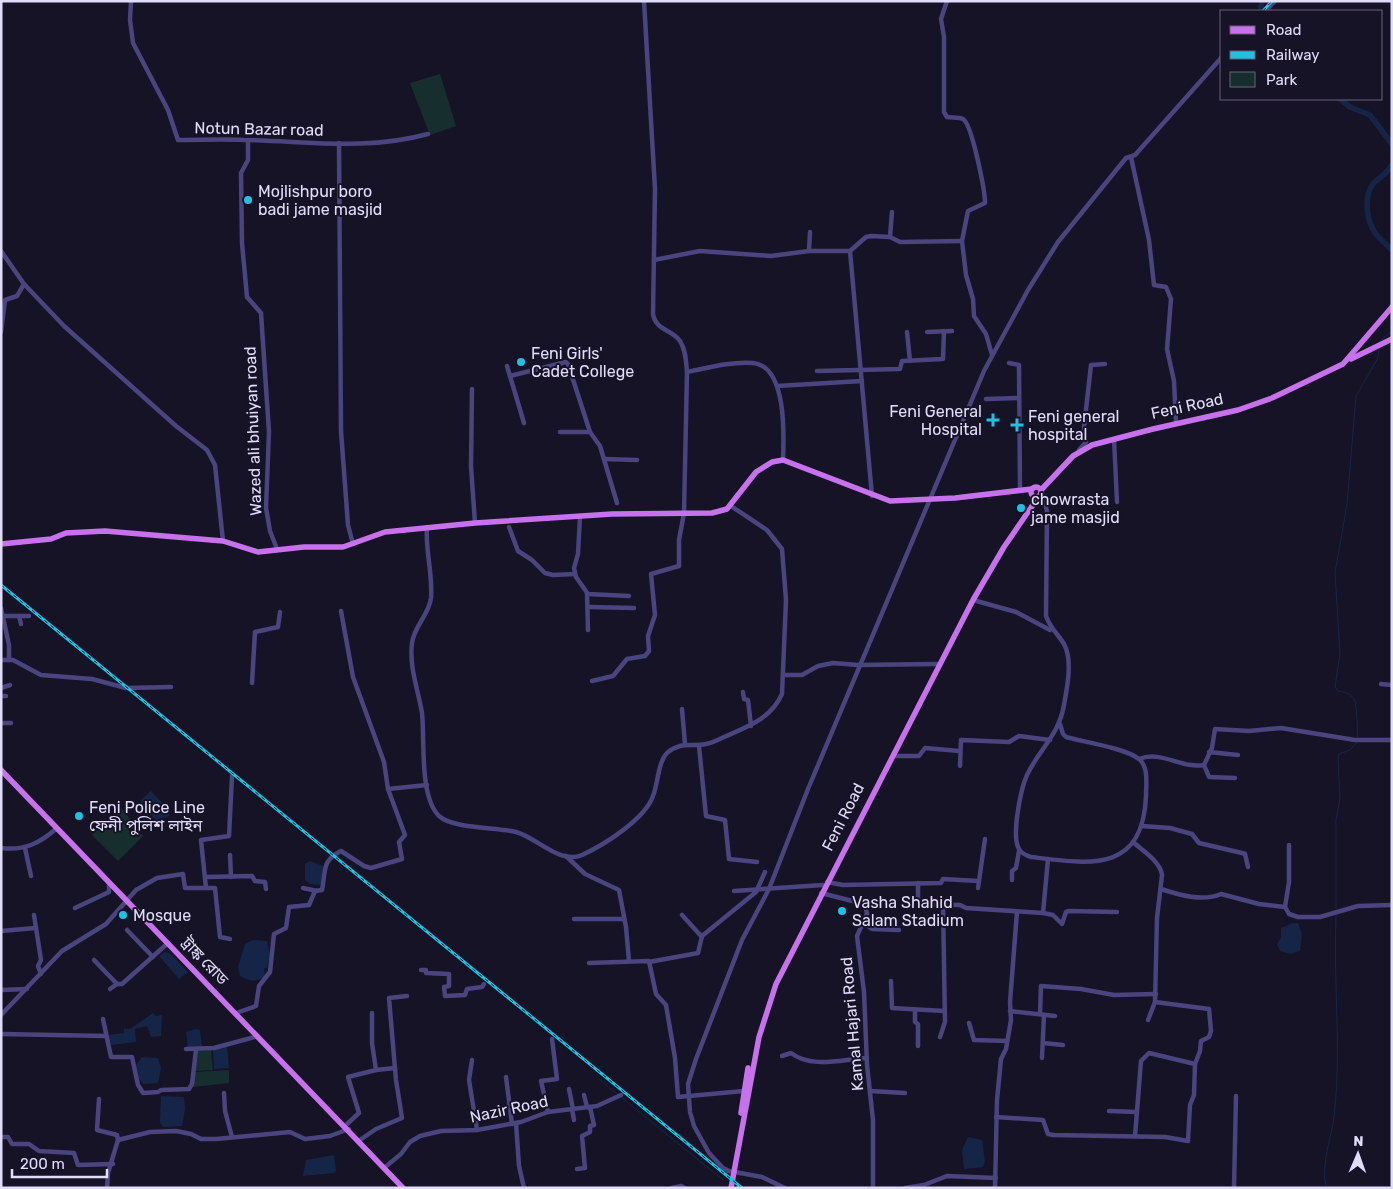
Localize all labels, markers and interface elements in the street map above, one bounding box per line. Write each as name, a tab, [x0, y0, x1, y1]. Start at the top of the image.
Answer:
legend	[1220, 10, 1383, 100]
text: Road	[1266, 21, 1302, 39]
text: Railway	[1266, 46, 1320, 64]
text: Park	[1266, 71, 1297, 89]
street label: Notun Bazar road	[194, 118, 324, 140]
place label: Mojlishpur boro badi jame masjid	[258, 182, 382, 219]
marker: Mojlishpur boro badi jame masjid	[242, 194, 254, 206]
place label: Feni Girls' Cadet College	[531, 344, 634, 381]
street label: Wazed ali bhuiyan road	[241, 346, 265, 516]
marker: Feni Girls' Cadet College	[515, 356, 527, 368]
street label: Feni Road	[1149, 389, 1225, 423]
place label: Feni General Hospital	[889, 402, 982, 439]
place label: Feni general hospital	[1028, 407, 1119, 444]
marker: Feni General Hospital	[986, 413, 1000, 427]
marker: Feni general hospital	[1010, 418, 1024, 432]
place label: chowrasta jame masjid	[1030, 490, 1120, 527]
marker: chowrasta jame masjid	[1015, 502, 1027, 514]
street label: Feni Road	[818, 780, 868, 854]
place label: Feni Police Line ফেনী পুলিশ লাইন	[89, 798, 205, 835]
marker: Feni Police Line ফেনী পুলিশ লাইন	[73, 810, 85, 822]
place label: Vasha Shahid Salam Stadium	[852, 893, 964, 930]
marker: Vasha Shahid Salam Stadium	[836, 905, 848, 917]
place label: Mosque	[133, 906, 191, 925]
marker: Mosque	[117, 909, 129, 921]
street label: ট্রাঙ্ক রোড	[177, 932, 233, 989]
street label: Kamal Hajari Road	[837, 956, 867, 1092]
street label: Nazir Road	[468, 1091, 550, 1127]
north arrow	[1333, 1129, 1383, 1179]
text: N	[1353, 1133, 1364, 1150]
scale bar	[12, 1146, 108, 1178]
text: 200 m	[20, 1155, 65, 1173]

